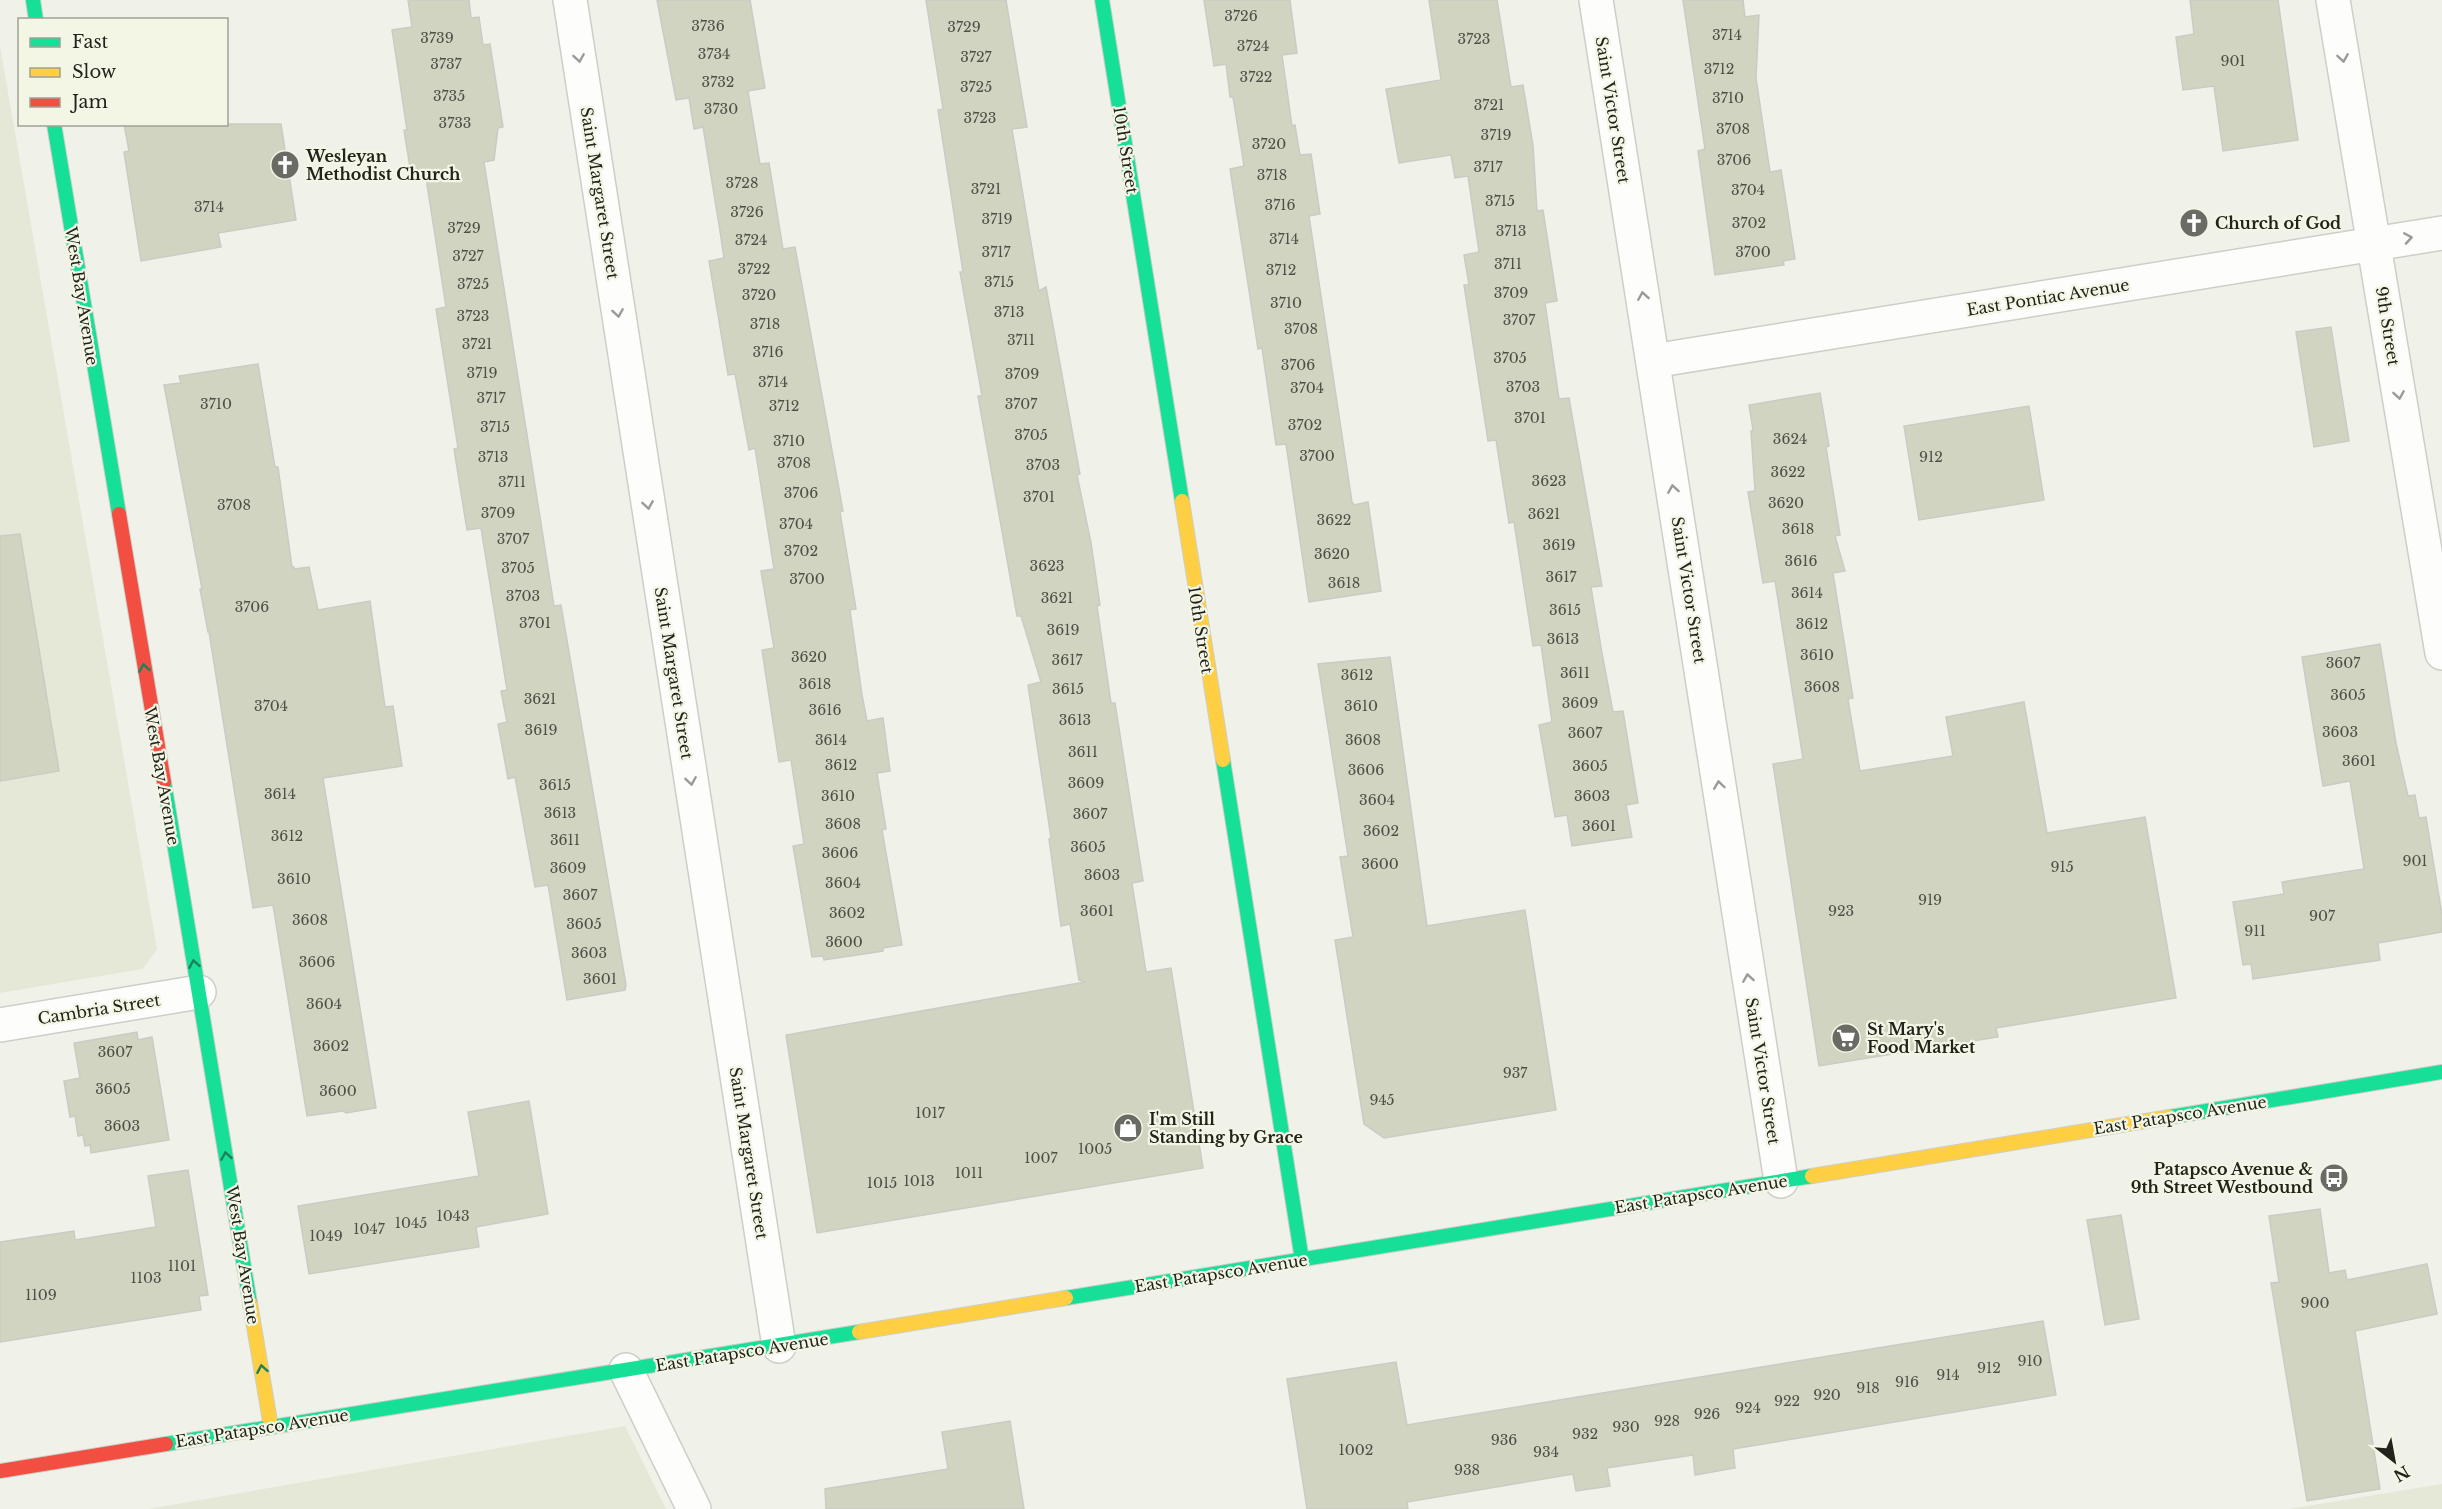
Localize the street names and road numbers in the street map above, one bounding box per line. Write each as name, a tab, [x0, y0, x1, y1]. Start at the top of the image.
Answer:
street label: Saint Victor Street	[1592, 35, 1634, 185]
street label: Saint Margaret Street	[577, 105, 623, 281]
street label: 10th Street	[1109, 105, 1143, 195]
street label: West Bay Avenue	[61, 224, 103, 367]
street label: East Pontiac Avenue	[1965, 274, 2131, 320]
street label: 9th Street	[2372, 285, 2404, 367]
street label: Saint Victor Street	[1668, 515, 1710, 665]
street label: Saint Margaret Street	[651, 585, 697, 761]
street label: 10th Street	[1184, 585, 1218, 675]
street label: West Bay Avenue	[140, 704, 184, 847]
street label: Cambria Street	[36, 989, 162, 1029]
street label: Saint Victor Street	[1742, 996, 1784, 1146]
street label: Saint Margaret Street	[726, 1065, 772, 1241]
street label: East Patapsco Avenue	[2092, 1091, 2268, 1139]
street label: East Patapsco Avenue	[1613, 1170, 1789, 1218]
street label: West Bay Avenue	[222, 1183, 264, 1326]
street label: East Patapsco Avenue	[1133, 1249, 1309, 1297]
street label: East Patapsco Avenue	[654, 1328, 830, 1376]
street label: East Patapsco Avenue	[174, 1404, 350, 1452]

